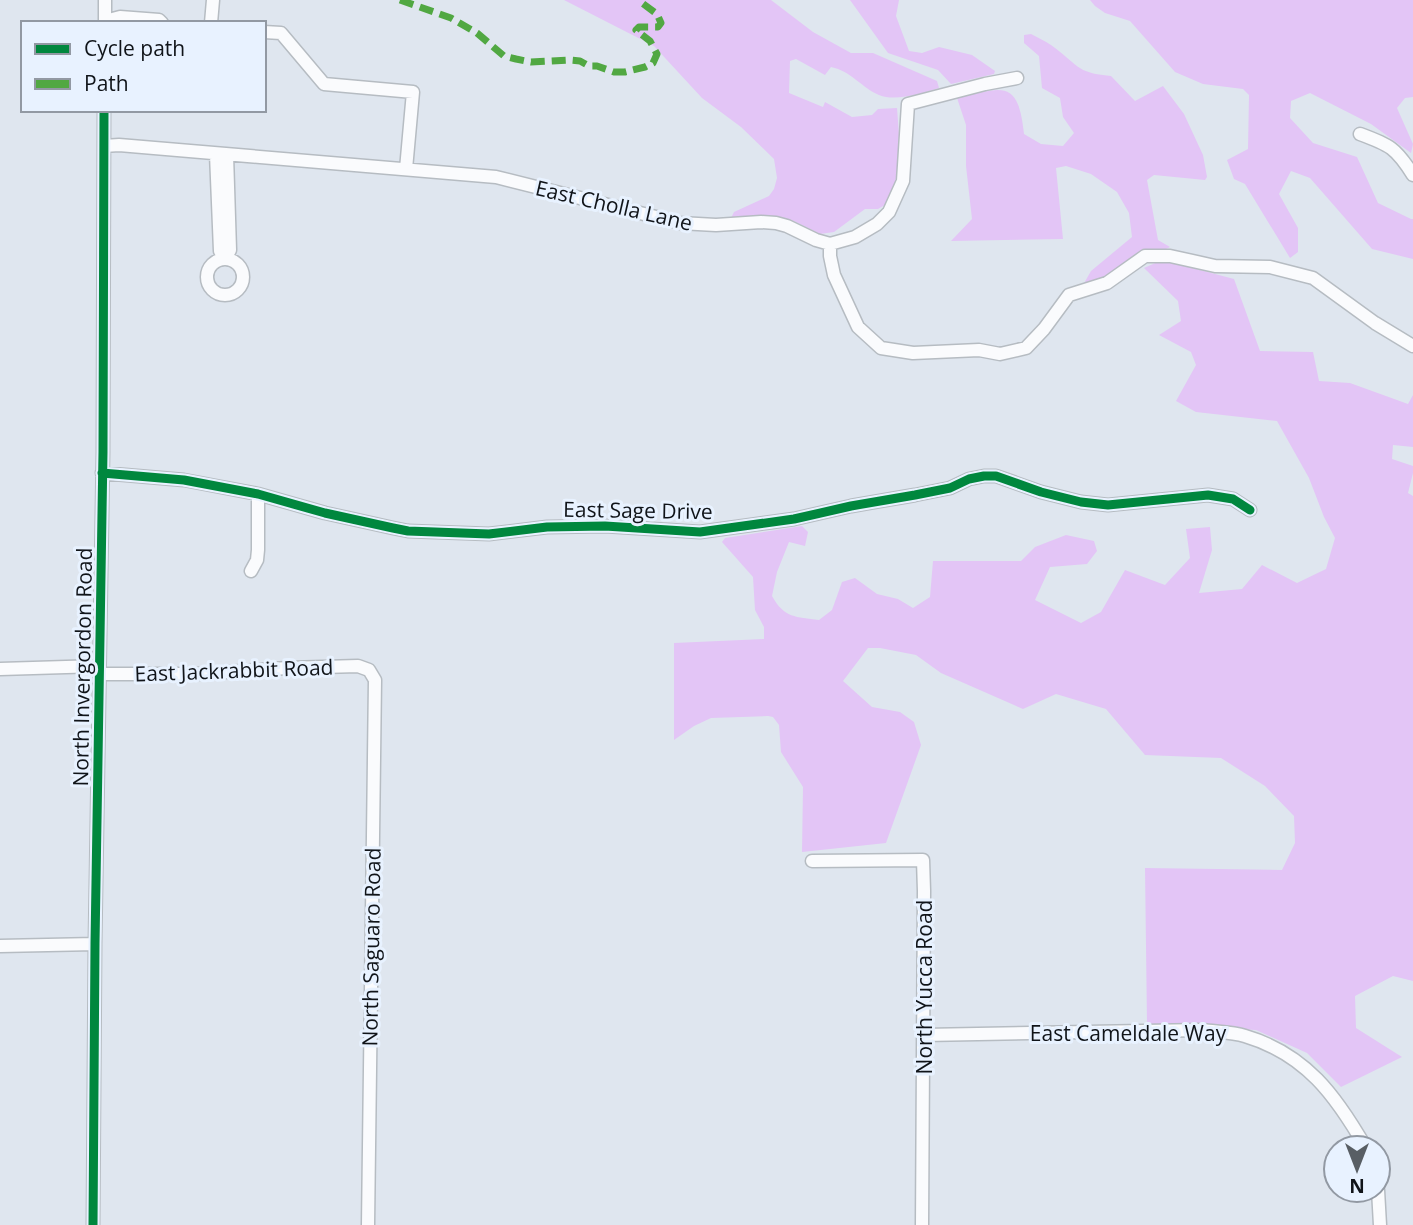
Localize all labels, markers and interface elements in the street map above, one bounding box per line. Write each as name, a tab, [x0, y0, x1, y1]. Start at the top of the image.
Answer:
legend	[21, 21, 266, 112]
text: Cycle path	[84, 34, 185, 62]
text: Path	[84, 69, 129, 97]
street label: East Cholla Lane	[533, 173, 695, 237]
street label: East Sage Drive	[563, 495, 713, 525]
street label: North Invergordon Road	[66, 547, 98, 787]
street label: East Jackrabbit Road	[134, 653, 334, 687]
street label: North Saguaro Road	[355, 847, 387, 1047]
street label: North Yucca Road	[910, 900, 938, 1074]
street label: East Cameldale Way	[1030, 1019, 1227, 1047]
north arrow	[1322, 1134, 1392, 1204]
text: N	[1349, 1173, 1365, 1199]

